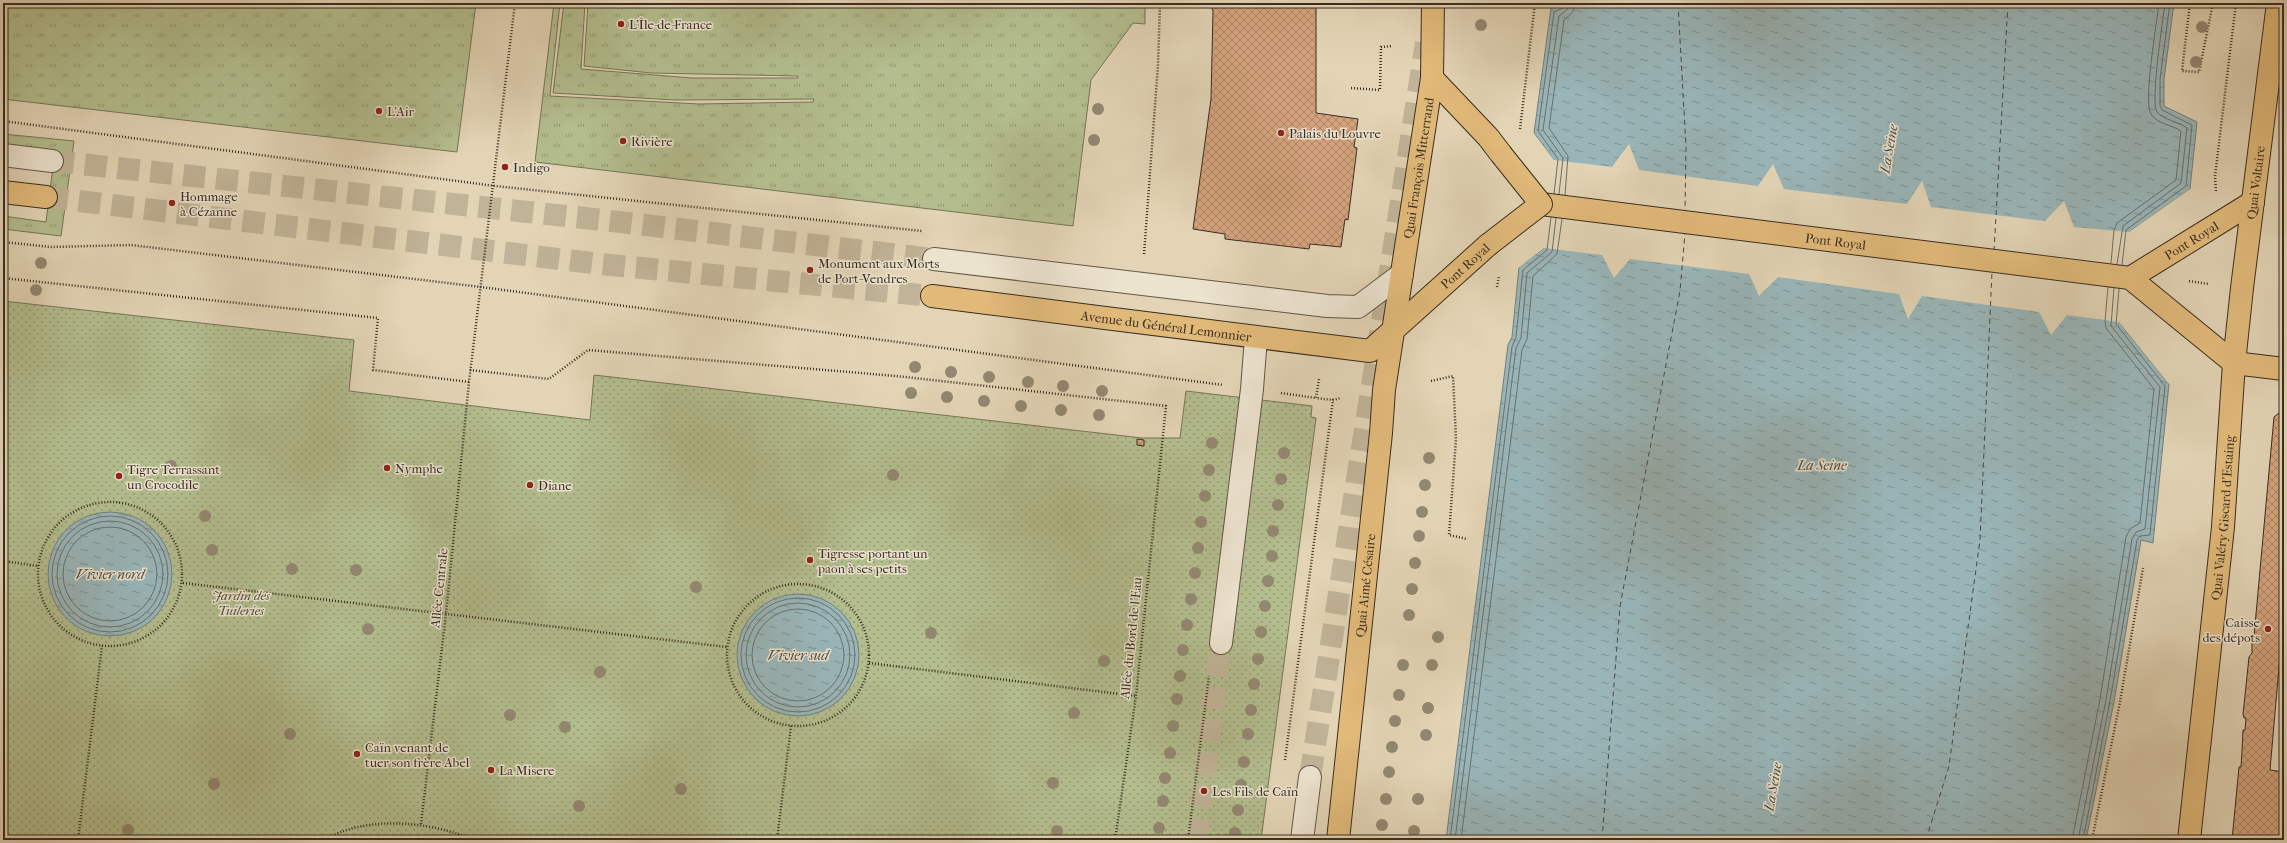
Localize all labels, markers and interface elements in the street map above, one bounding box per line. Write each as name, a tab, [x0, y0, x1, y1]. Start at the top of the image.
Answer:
place label: L'Île-de-France	[629, 17, 713, 32]
marker: L'Île-de-France	[616, 19, 626, 29]
street label: Quai François Mitterrand	[1400, 95, 1437, 240]
place label: L'Air	[387, 104, 415, 119]
marker: L'Air	[374, 106, 384, 116]
water label: La Seine	[1876, 123, 1902, 176]
place label: Palais du Louvre	[1289, 126, 1382, 141]
marker: Palais du Louvre	[1276, 128, 1286, 138]
place label: Rivière	[631, 134, 673, 149]
marker: Rivière	[618, 136, 628, 146]
street label: Quai Voltaire	[2243, 144, 2267, 220]
place label: Indigo	[513, 160, 550, 175]
marker: Indigo	[500, 162, 510, 172]
place label: Hommage à Cézanne	[180, 189, 238, 219]
marker: Hommage à Cézanne	[167, 198, 177, 208]
street label: Pont Royal	[2161, 218, 2221, 263]
street label: Pont Royal	[1805, 230, 1867, 252]
street label: Pont Royal	[1437, 240, 1493, 292]
place label: Monument aux Morts de Port-Vendres	[818, 256, 939, 286]
marker: Monument aux Morts de Port-Vendres	[805, 265, 815, 275]
street label: Avenue du Général Lemonnier	[1079, 307, 1253, 344]
street label: Quai Valéry Giscard d'Estaing	[2208, 434, 2237, 601]
water label: La Seine	[1796, 457, 1847, 474]
place label: Nymphe	[395, 461, 443, 476]
place label: Tigre Terrassant un Crocodile	[126, 462, 220, 492]
marker: Nymphe	[382, 463, 392, 473]
marker: Tigre Terrassant un Crocodile	[114, 471, 124, 481]
place label: Diane	[538, 478, 572, 493]
marker: Diane	[525, 480, 535, 490]
street label: Quai Aimé Césaire	[1352, 532, 1378, 638]
place label: Tigresse portant un paon à ses petits	[817, 546, 928, 576]
street label: Allée Centrale	[427, 547, 451, 630]
marker: Tigresse portant un paon à ses petits	[805, 555, 815, 565]
water label: Vivier nord	[76, 566, 146, 583]
street label: Allée du Bord de l'Eau	[1117, 576, 1145, 701]
park label: Jardin des Tuileries	[212, 588, 271, 618]
place label: Caisse des dépots	[2202, 615, 2261, 645]
marker: Caisse des dépots	[2263, 624, 2273, 634]
water label: Vivier sud	[768, 647, 830, 664]
place label: Caïn venant de tuer son frère Abel	[365, 740, 470, 770]
marker: Caïn venant de tuer son frère Abel	[352, 749, 362, 759]
water label: La Seine	[1760, 761, 1786, 814]
place label: La Misere	[499, 763, 555, 778]
marker: La Misere	[486, 765, 496, 775]
place label: Les Fils de Caïn	[1212, 784, 1299, 799]
marker: Les Fils de Caïn	[1199, 786, 1209, 796]

